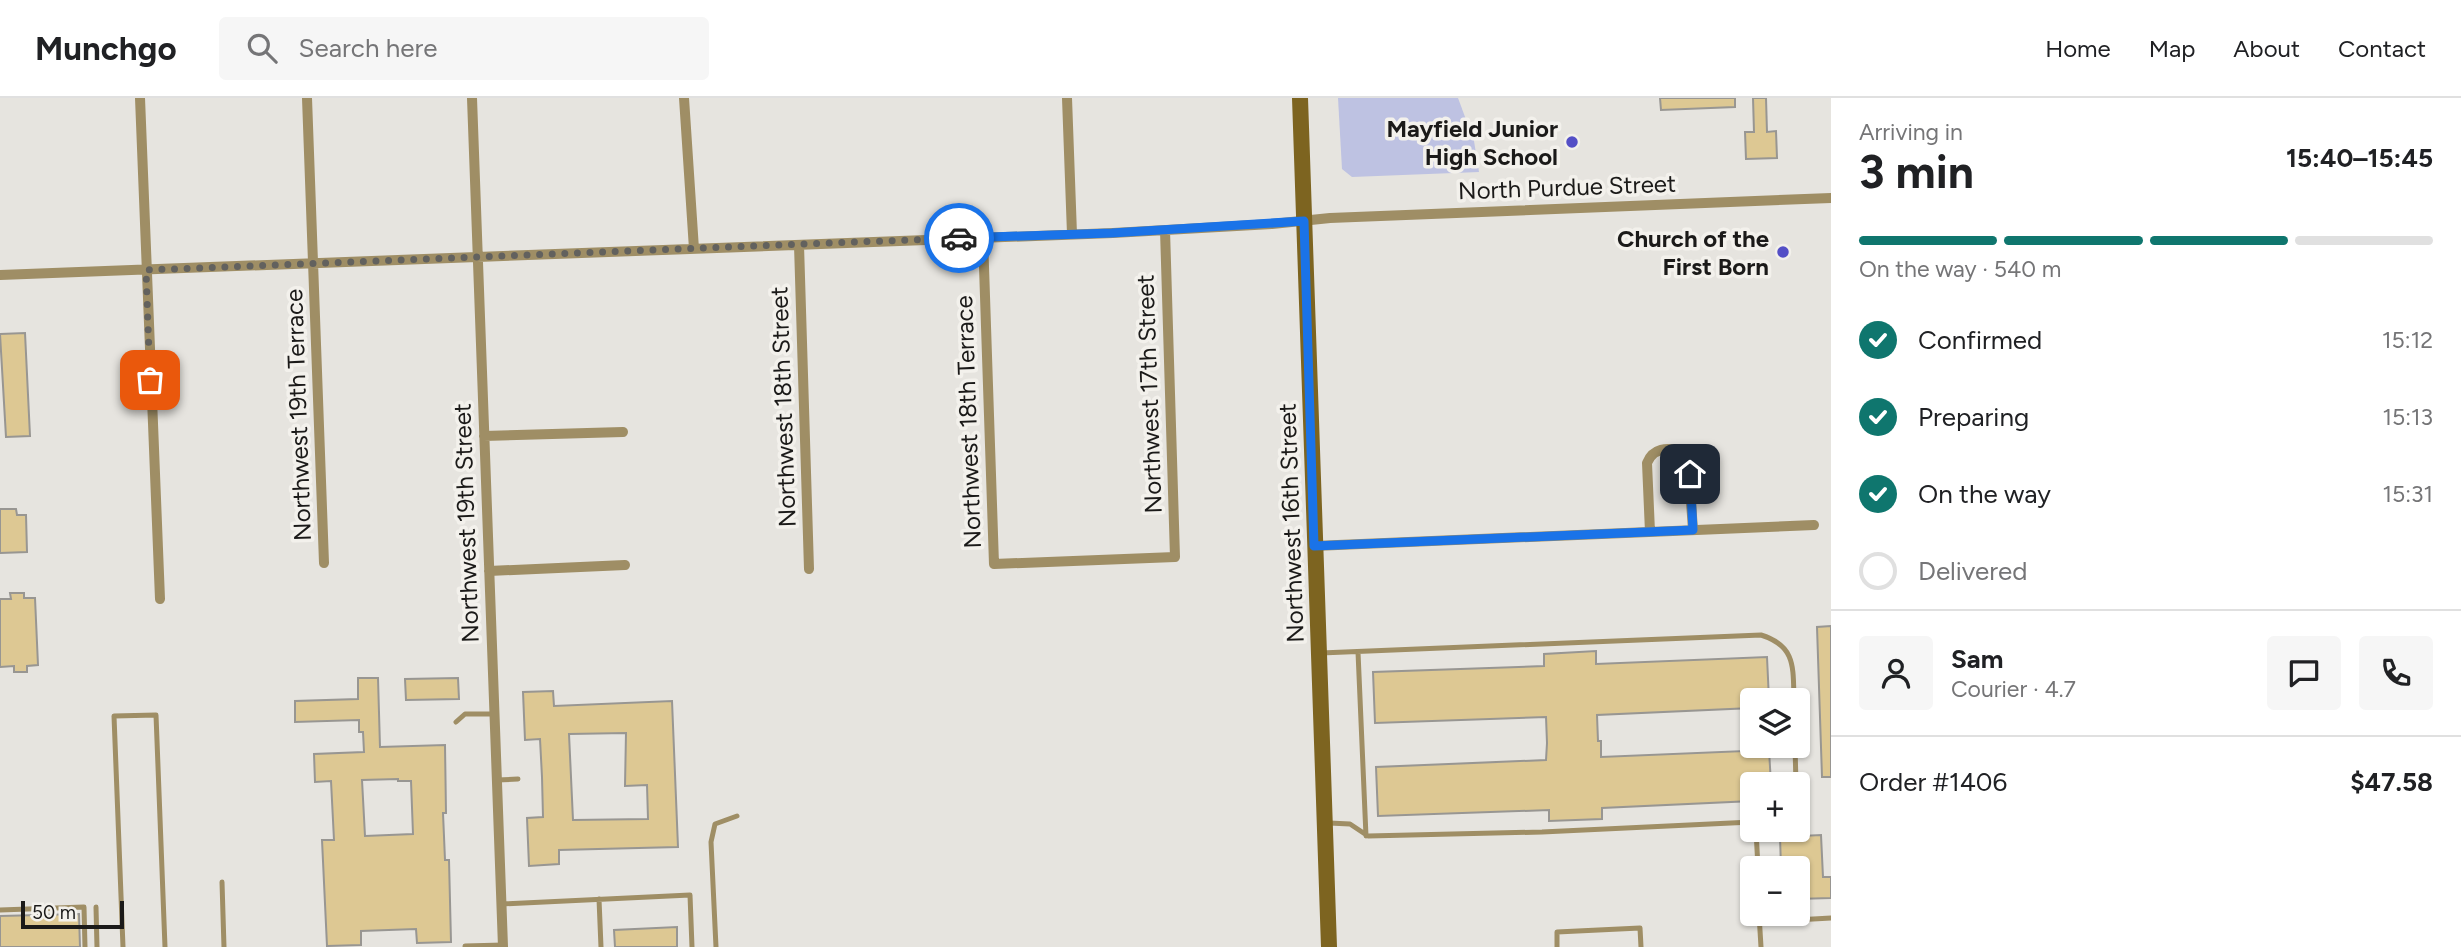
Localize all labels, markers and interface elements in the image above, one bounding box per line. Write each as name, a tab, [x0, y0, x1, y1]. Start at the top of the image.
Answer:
search box	[219, 17, 709, 80]
text: Munchgo	[35, 29, 177, 68]
icon: search	[243, 29, 281, 67]
text: Search here	[299, 32, 438, 64]
text: Home	[2045, 34, 2111, 63]
text: Map	[2149, 34, 2195, 63]
text: About	[2233, 34, 2300, 63]
text: Contact	[2338, 34, 2426, 63]
place label: Mayfield Junior High School	[1386, 114, 1558, 171]
text: Arriving in	[1859, 118, 1963, 146]
marker: Mayfield Junior High School	[1564, 134, 1580, 150]
text: 15:40–15:45	[2286, 142, 2433, 174]
text: 3 min	[1859, 144, 1974, 200]
street label: North Purdue Street	[1458, 169, 1676, 205]
courier	[924, 203, 994, 273]
icon: car	[940, 219, 978, 257]
place label: Church of the First Born	[1617, 224, 1769, 281]
marker: Church of the First Born	[1775, 244, 1791, 260]
text: On the way · 540 m	[1859, 255, 2061, 283]
street label: Northwest 17th Street	[1130, 274, 1168, 514]
street label: Northwest 18th Street	[764, 286, 802, 528]
street label: Northwest 19th Terrace	[279, 289, 317, 541]
street label: Northwest 18th Terrace	[949, 295, 987, 549]
icon: check	[1859, 321, 1897, 359]
text: Confirmed	[1918, 324, 2042, 356]
text: 15:12	[2382, 326, 2433, 354]
pin	[120, 350, 180, 410]
icon: bag	[131, 361, 169, 399]
icon: check	[1859, 398, 1897, 436]
text: Preparing	[1918, 401, 2029, 433]
street label: Northwest 19th Street	[447, 403, 485, 643]
street label: Northwest 16th Street	[1272, 403, 1310, 643]
text: 15:13	[2382, 403, 2433, 431]
pin	[1660, 444, 1720, 504]
icon: home	[1671, 455, 1709, 493]
icon: check	[1859, 475, 1897, 513]
text: On the way	[1918, 478, 2051, 510]
text: 15:31	[2382, 480, 2433, 508]
text: Delivered	[1918, 555, 2027, 587]
button: person	[1859, 636, 1933, 710]
button: chat	[2267, 636, 2341, 710]
button: phone	[2359, 636, 2433, 710]
text: Sam	[1951, 643, 2003, 675]
text: Courier · 4.7	[1951, 675, 2076, 703]
map controls	[1740, 688, 1810, 926]
button: layers	[1740, 688, 1810, 758]
text: Order #1406	[1859, 766, 2007, 798]
text: $47.58	[2350, 766, 2433, 798]
button: +	[1740, 772, 1810, 842]
button: −	[1740, 856, 1810, 926]
scale bar	[21, 898, 124, 930]
text: 50 m	[32, 901, 76, 924]

